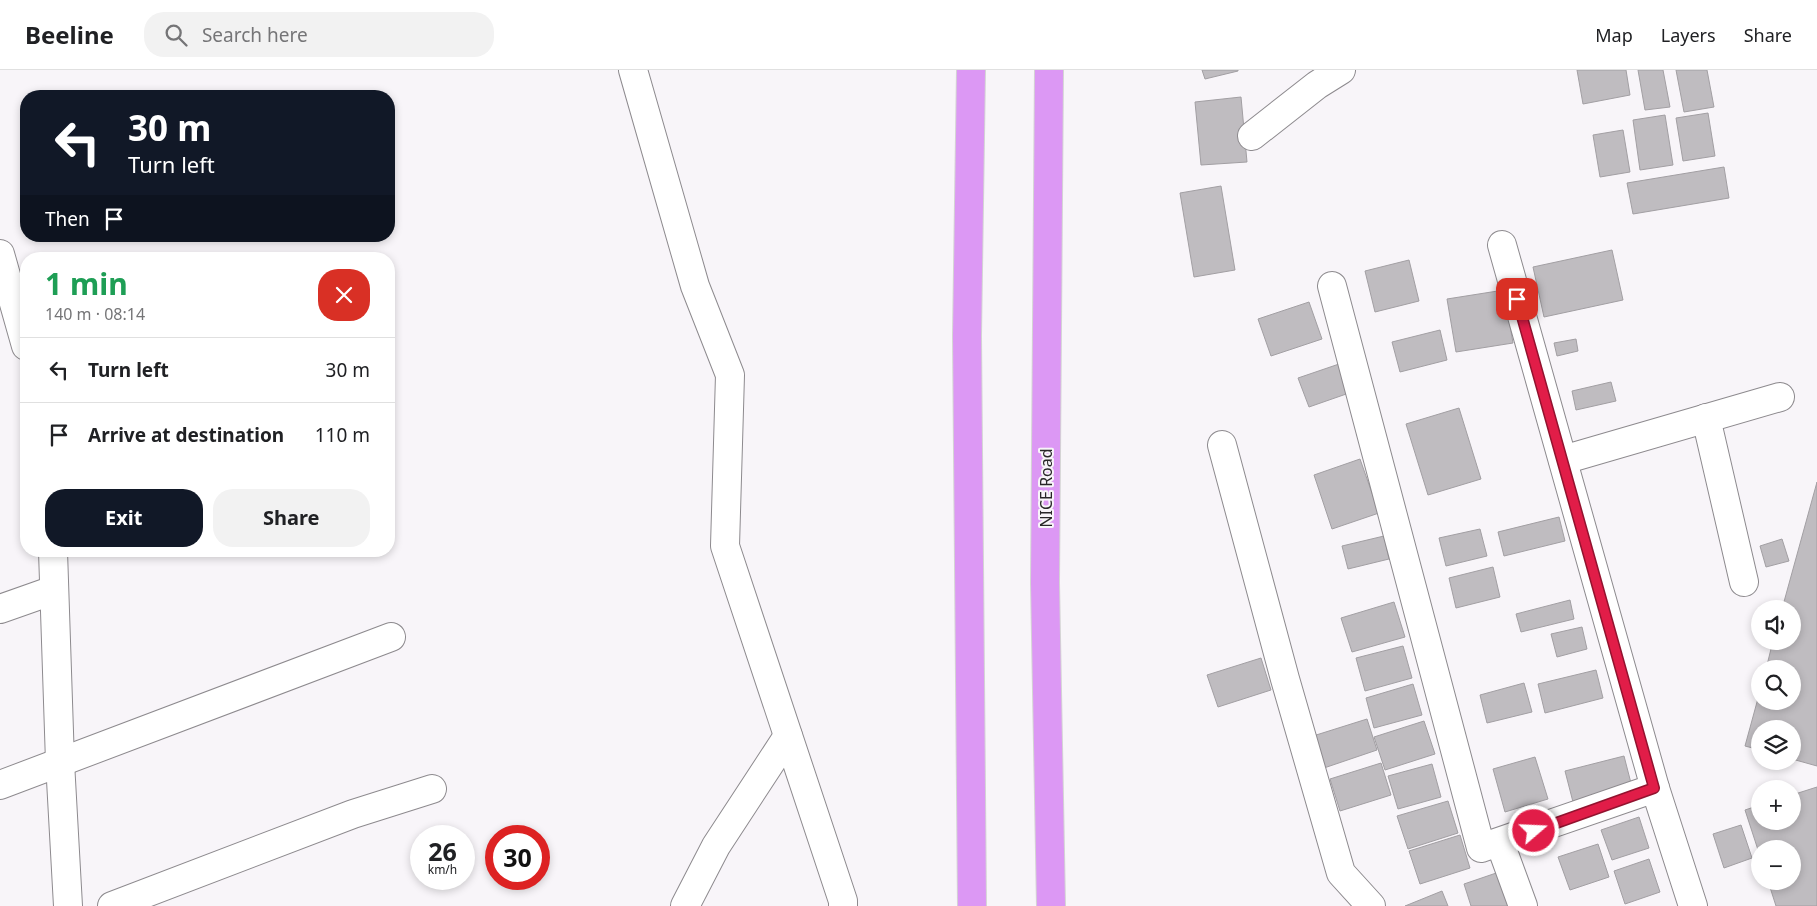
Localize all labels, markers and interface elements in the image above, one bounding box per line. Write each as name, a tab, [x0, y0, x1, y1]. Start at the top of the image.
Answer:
search box	[144, 12, 494, 57]
text: Beeline	[25, 18, 114, 51]
icon: search	[162, 21, 190, 49]
text: Search here	[202, 22, 308, 48]
text: Map	[1595, 23, 1633, 47]
text: Layers	[1661, 23, 1716, 47]
text: Share	[1744, 23, 1792, 47]
text: 30 m	[128, 104, 211, 151]
icon: left	[45, 110, 110, 175]
text: Turn left	[128, 149, 215, 179]
icon: arrive	[100, 205, 128, 233]
text: Then	[45, 206, 90, 232]
text: 1 min	[45, 263, 128, 304]
button: close	[318, 269, 370, 321]
pin	[1496, 278, 1538, 320]
icon: arrive	[1503, 285, 1531, 313]
text: 140 m · 08:14	[45, 303, 145, 325]
icon: left	[45, 356, 73, 384]
text: Turn left	[88, 357, 169, 383]
text: 30 m	[326, 357, 370, 383]
icon: arrive	[45, 421, 73, 449]
text: Arrive at destination	[88, 422, 284, 448]
text: 110 m	[315, 422, 370, 448]
street label: NICE Road	[1035, 448, 1057, 528]
button: Exit	[45, 489, 203, 547]
button: Share	[213, 489, 370, 547]
map controls	[1751, 600, 1801, 890]
button: sound	[1751, 600, 1801, 650]
button: search	[1751, 660, 1801, 710]
button: layers	[1751, 720, 1801, 770]
button: +	[1751, 780, 1801, 830]
position arrow	[1507, 804, 1559, 856]
speed limit sign: 30	[485, 825, 550, 890]
text: 26	[428, 834, 457, 868]
button: −	[1751, 840, 1801, 890]
text: km/h	[428, 861, 457, 878]

